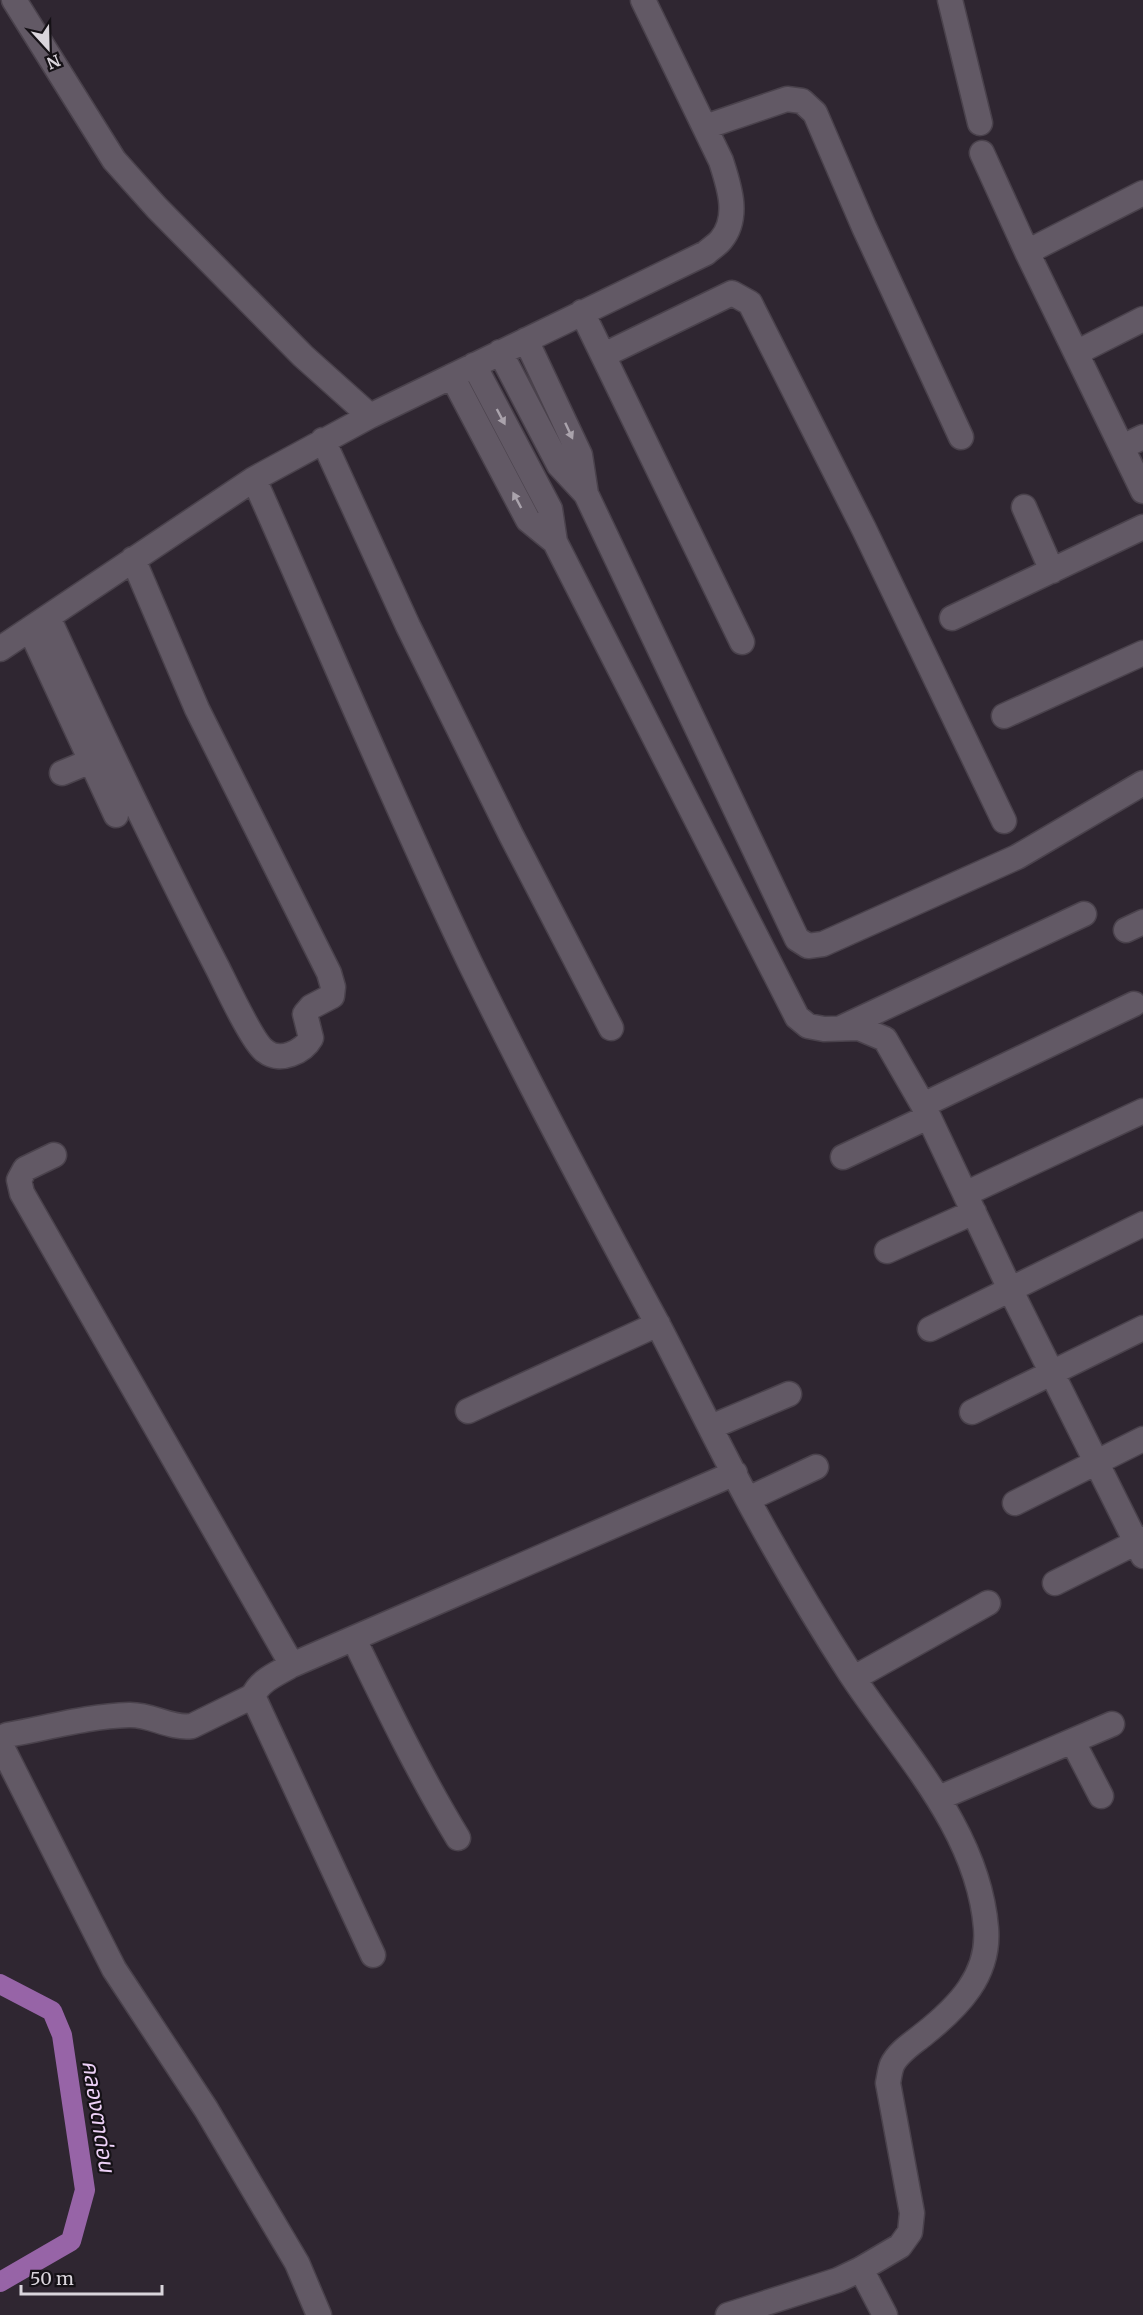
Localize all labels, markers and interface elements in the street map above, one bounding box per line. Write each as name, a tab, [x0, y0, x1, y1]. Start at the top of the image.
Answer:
north arrow	[18, 18, 78, 78]
text: N	[44, 50, 63, 74]
one-way arrow	[497, 408, 506, 425]
one-way arrow	[564, 422, 573, 439]
one-way arrow	[512, 491, 522, 508]
water label: คลองตาด่อน	[76, 2058, 122, 2176]
scale bar	[21, 2258, 162, 2296]
text: 50 m	[30, 2267, 74, 2290]

